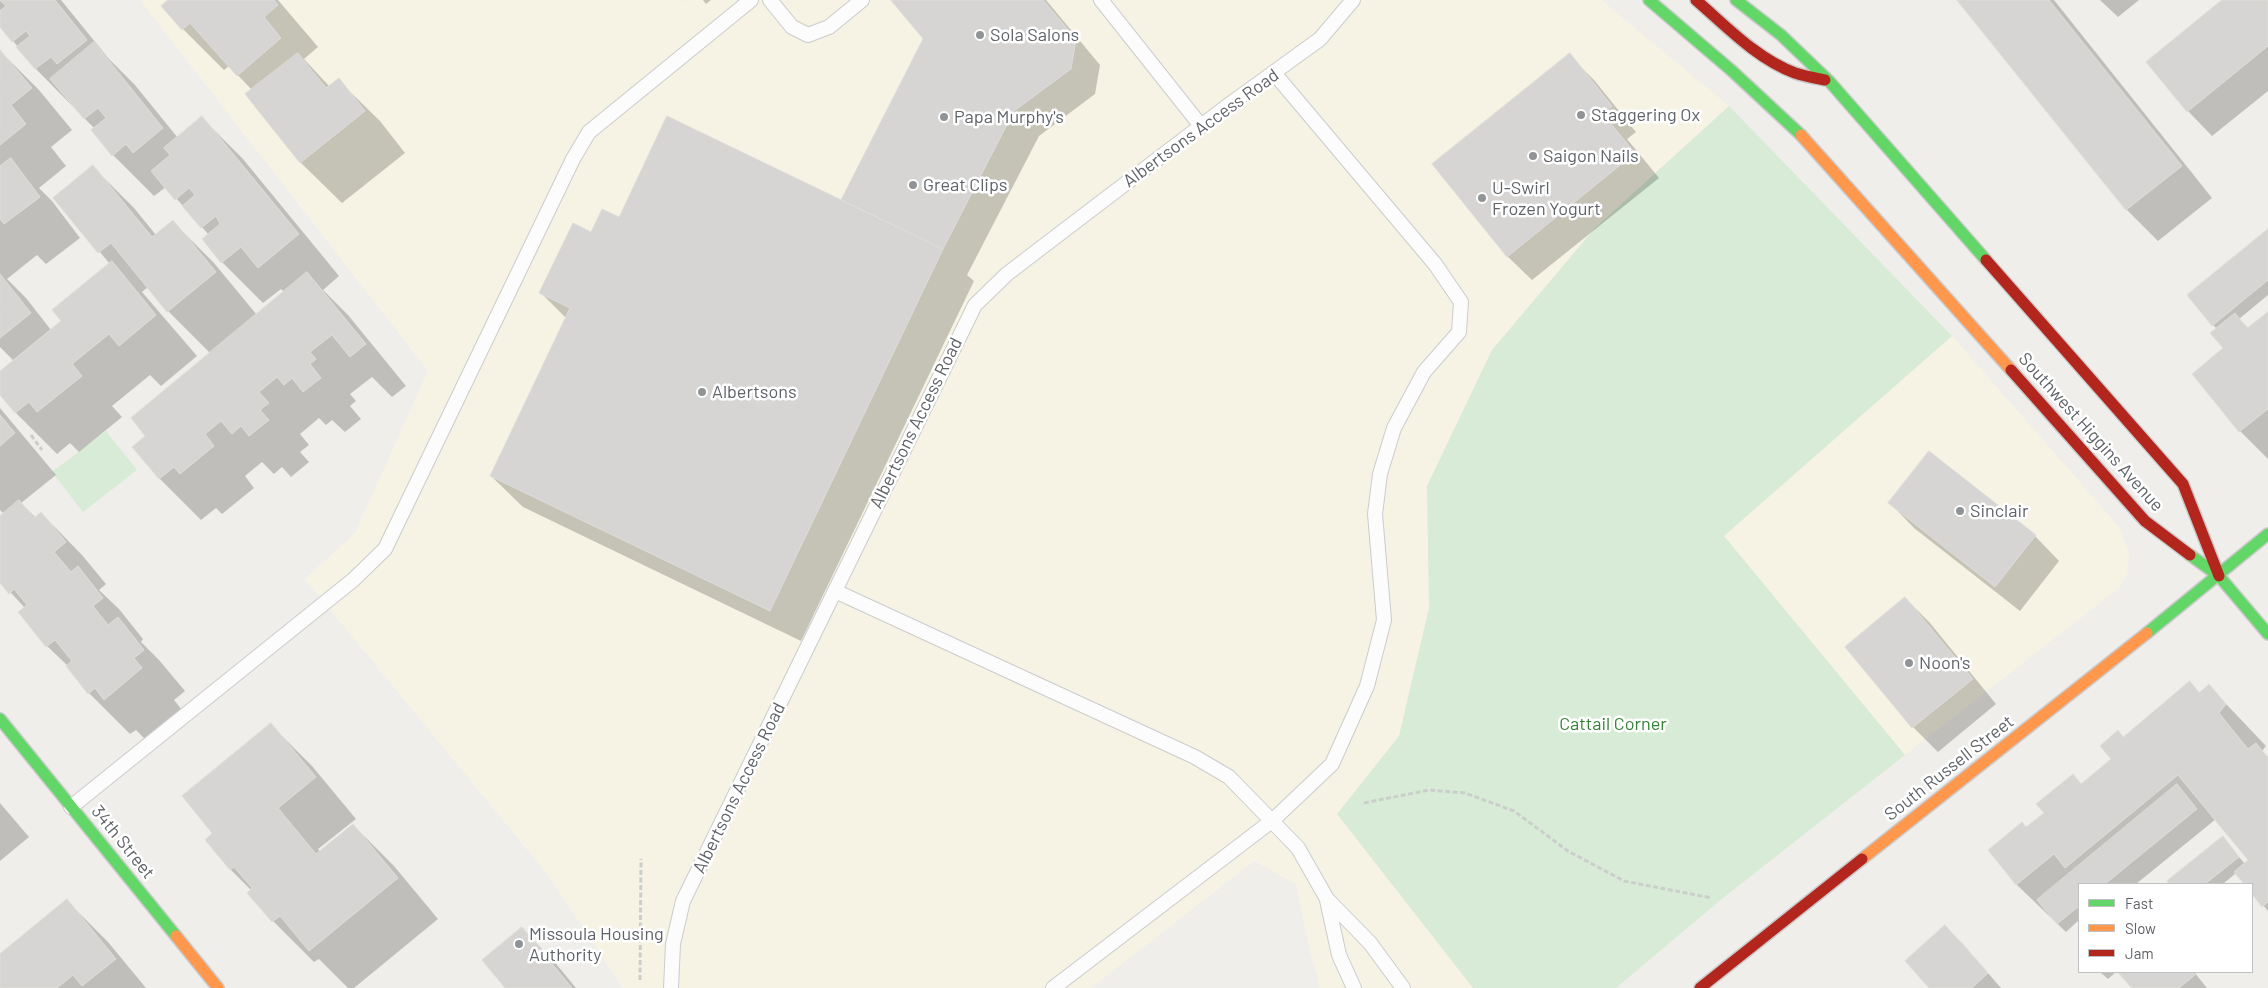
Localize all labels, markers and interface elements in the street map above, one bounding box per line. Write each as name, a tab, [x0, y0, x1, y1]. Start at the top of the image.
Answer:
place label: Sola Salons	[990, 24, 1079, 46]
marker: Sola Salons	[974, 29, 986, 41]
street label: Albertsons Access Road	[1119, 64, 1283, 192]
place label: Staggering Ox	[1591, 104, 1700, 126]
place label: Papa Murphy's	[954, 106, 1064, 128]
marker: Staggering Ox	[1575, 109, 1587, 121]
marker: Papa Murphy's	[938, 111, 950, 123]
place label: Saigon Nails	[1543, 145, 1639, 167]
marker: Saigon Nails	[1527, 150, 1539, 162]
place label: Great Clips	[923, 174, 1008, 196]
place label: U-Swirl Frozen Yogurt	[1492, 177, 1601, 220]
marker: Great Clips	[907, 179, 919, 191]
marker: U-Swirl Frozen Yogurt	[1476, 192, 1488, 204]
street label: Albertsons Access Road	[865, 334, 967, 512]
street label: Southwest Higgins Avenue	[2014, 348, 2168, 516]
place label: Albertsons	[712, 381, 797, 403]
marker: Albertsons	[696, 386, 708, 398]
place label: Sinclair	[1970, 500, 2029, 522]
marker: Sinclair	[1954, 505, 1966, 517]
place label: Noon's	[1919, 652, 1971, 674]
marker: Noon's	[1903, 657, 1915, 669]
street label: Albertsons Access Road	[688, 699, 790, 877]
street label: South Russell Street	[1880, 711, 2018, 825]
park label: Cattail Corner	[1559, 713, 1667, 735]
street label: 34th Street	[87, 801, 159, 883]
legend	[2078, 883, 2253, 973]
text: Fast	[2125, 894, 2153, 912]
text: Slow	[2125, 919, 2156, 937]
place label: Missoula Housing Authority	[529, 923, 664, 966]
marker: Missoula Housing Authority	[513, 938, 525, 950]
text: Jam	[2125, 944, 2154, 962]

